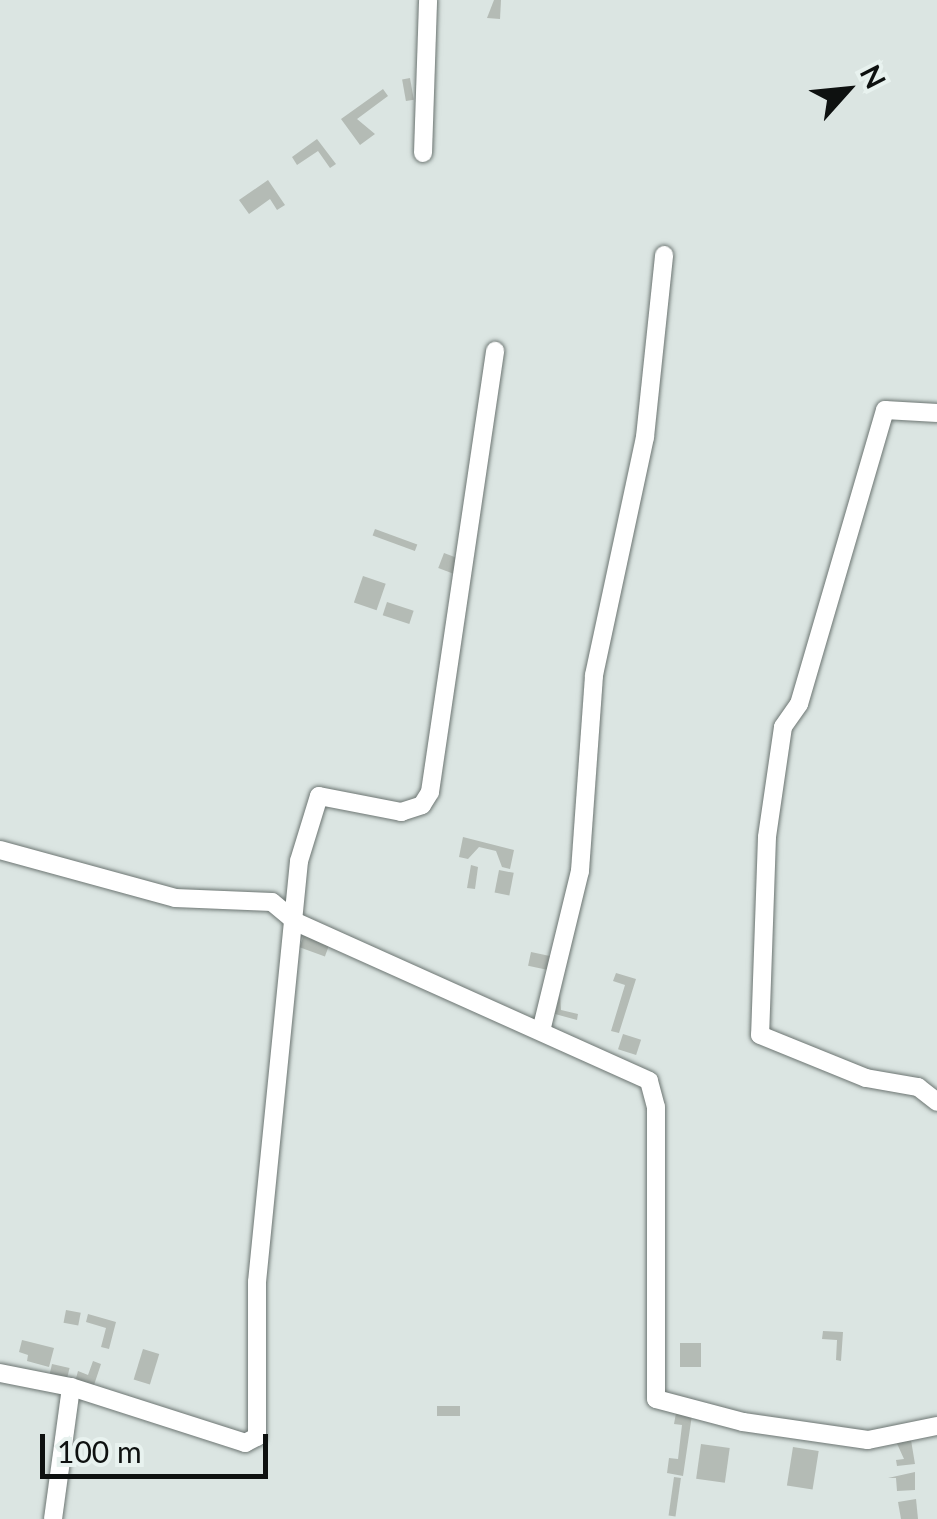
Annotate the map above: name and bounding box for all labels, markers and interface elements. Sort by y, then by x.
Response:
north arrow [797,40,897,140]
text: N [854,59,894,94]
scale bar [45,1414,272,1476]
text: 100 m [57,1433,142,1469]

